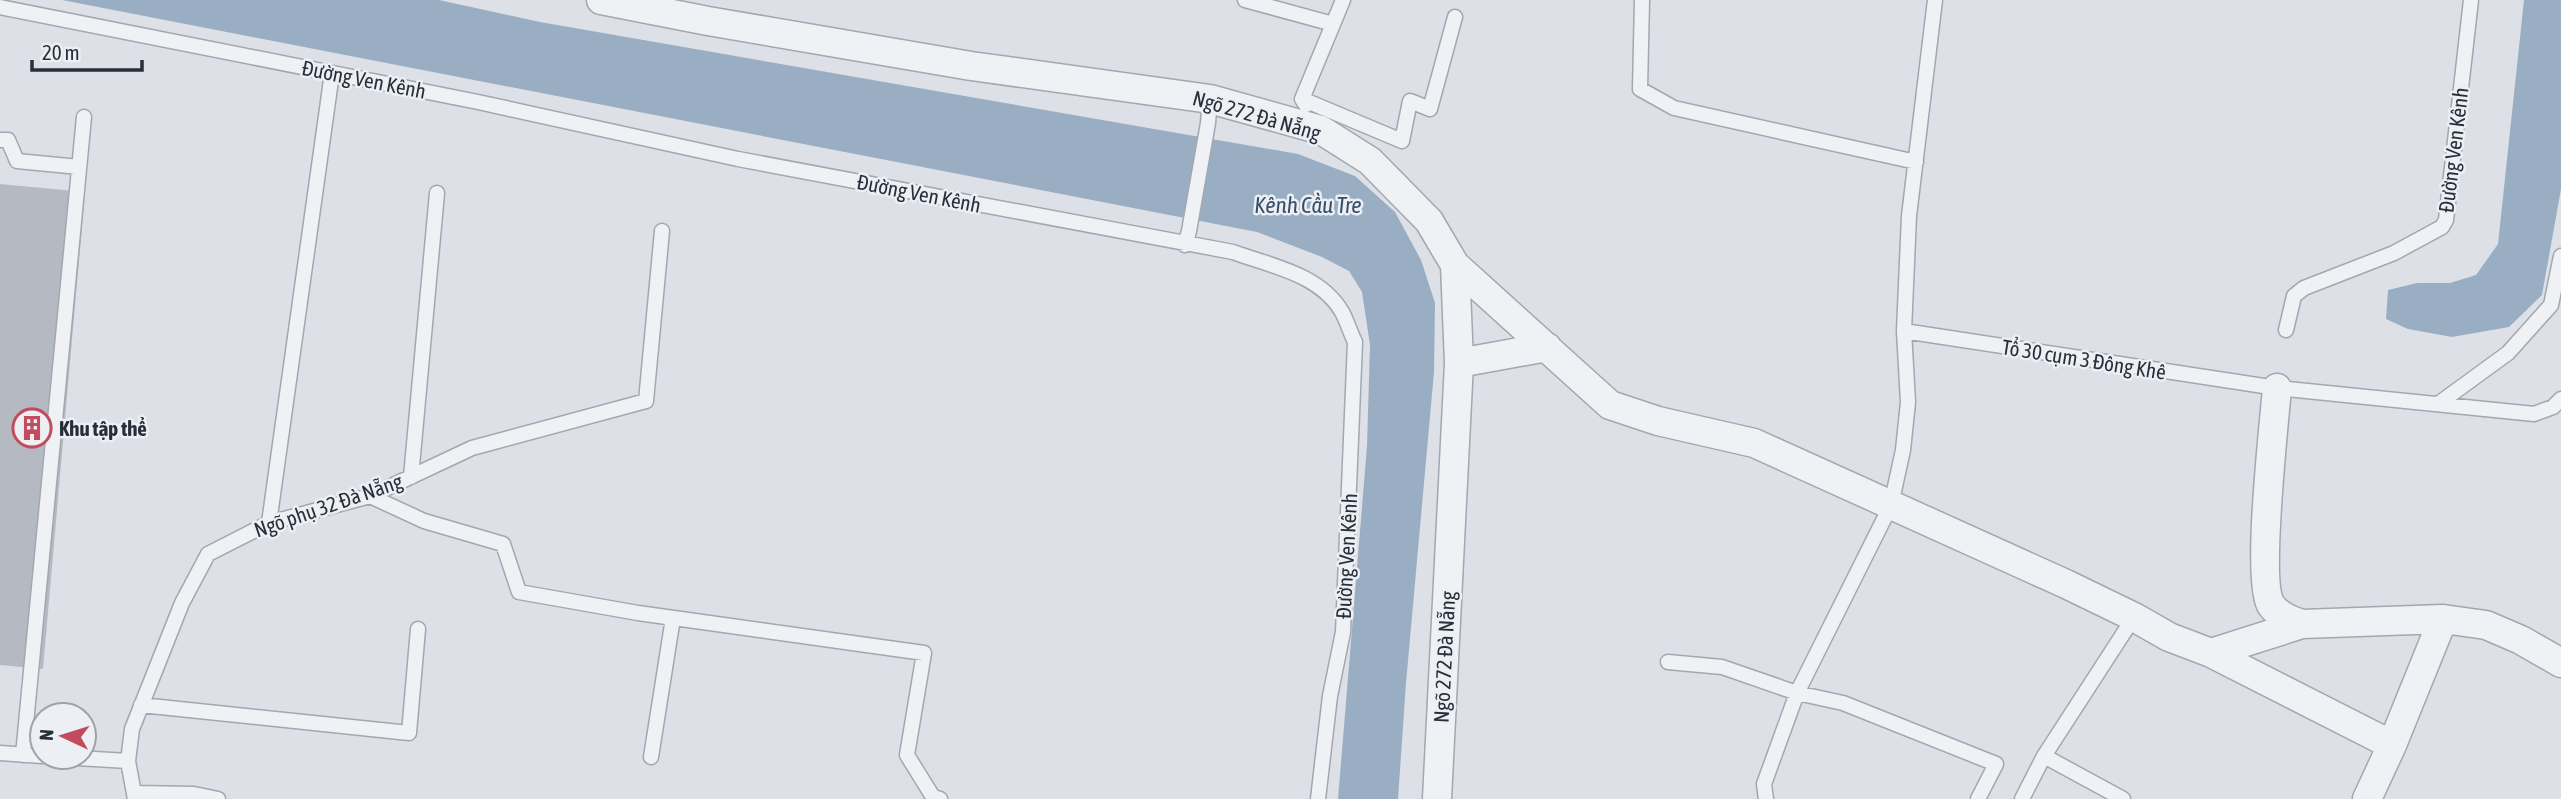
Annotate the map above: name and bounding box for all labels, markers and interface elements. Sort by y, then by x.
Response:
scale bar [32,28,142,72]
text: 20 m [42,40,80,64]
street label: Đường Ven Kênh [300,55,428,103]
street label: Ngõ 272 Đà Nẵng [1190,85,1324,145]
street label: Đường Ven Kênh [2433,86,2473,214]
street label: Đường Ven Kênh [855,169,983,217]
water label: Kênh Cầu Tre [1254,192,1362,218]
street label: Tổ 30 cụm 3 Đông Khê [2000,334,2168,384]
building icon: Khu tập thể [11,407,53,449]
place label: Khu tập thể [59,416,147,440]
street label: Ngõ phụ 32 Đà Nẵng [251,468,405,542]
street label: Đường Ven Kênh [1331,493,1361,619]
street label: Ngõ 272 Đà Nẵng [1429,590,1459,724]
north arrow [28,701,98,771]
text: N [35,728,57,741]

